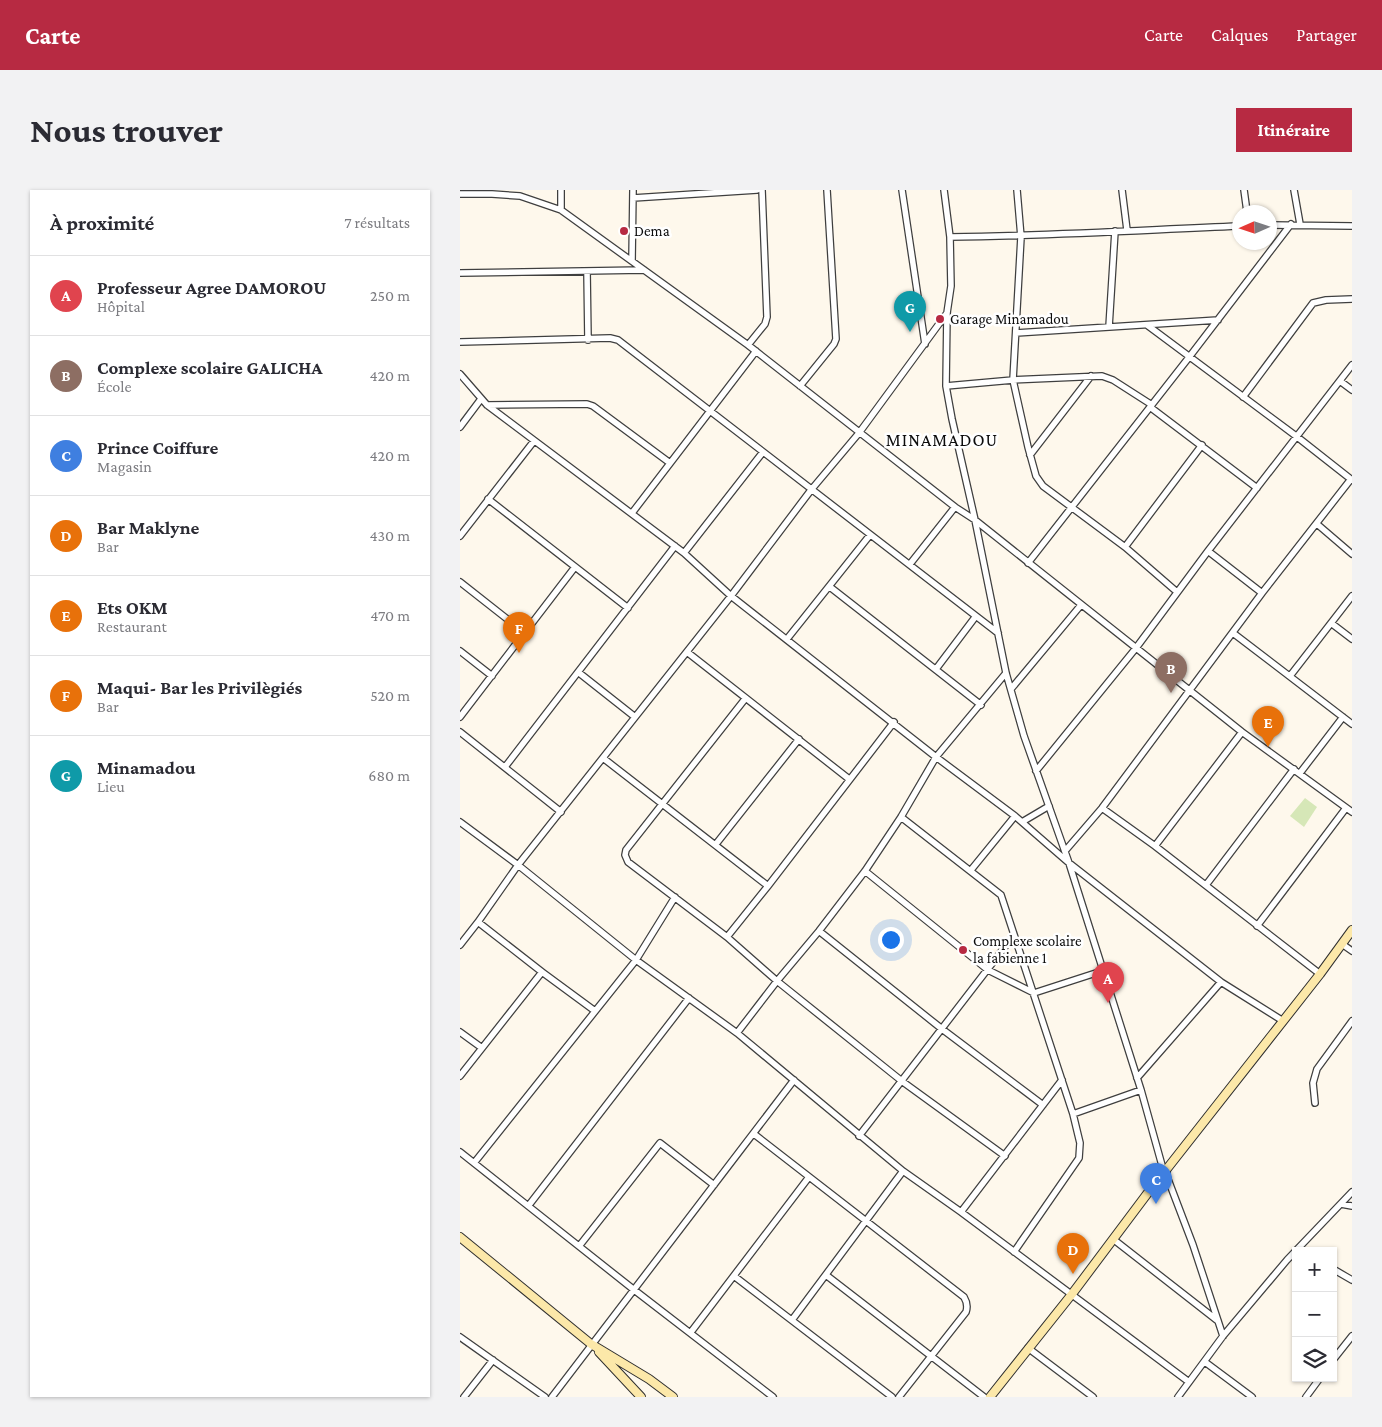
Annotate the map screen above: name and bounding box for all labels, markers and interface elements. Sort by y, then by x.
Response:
text: Carte [25,22,80,49]
text: Carte [1144,25,1183,45]
text: Calques [1211,25,1268,45]
text: Partager [1296,25,1357,45]
button: Itinéraire [1236,108,1352,152]
text: Nous trouver [30,111,223,150]
north arrow [1232,205,1277,250]
text: À proximité [50,211,154,235]
text: 7 résultats [344,214,410,231]
place label: Dema [634,223,670,239]
marker: Dema [618,225,630,237]
text: Professeur Agree DAMOROU [97,277,326,298]
text: A [61,287,71,304]
text: 250 m [370,287,410,304]
pin: G [894,291,926,332]
text: Hôpital [97,298,145,315]
place label: Garage Minamadou [950,311,1069,328]
marker: Garage Minamadou [934,313,946,325]
text: Complexe scolaire GALICHA [97,357,323,378]
text: B [61,367,71,384]
text: 420 m [369,367,410,384]
text: École [97,378,131,395]
district label: MINAMADOU [886,430,998,450]
text: Prince Coiffure [97,437,218,458]
text: C [61,447,71,464]
text: 420 m [369,447,410,464]
text: Magasin [97,458,152,475]
text: Bar Maklyne [97,517,199,538]
text: D [60,527,72,544]
text: 430 m [369,527,410,544]
text: Bar [97,538,119,555]
text: Ets OKM [97,597,167,618]
text: E [61,607,71,624]
text: 470 m [370,607,410,624]
pin: F [503,612,535,653]
text: Restaurant [97,618,167,635]
pin: B [1155,652,1187,693]
text: Maqui- Bar les Privilègiés [97,677,302,698]
text: F [62,687,70,704]
text: 520 m [370,687,410,704]
text: Bar [97,698,119,715]
pin: E [1252,706,1284,747]
text: Minamadou [97,757,196,778]
text: G [61,767,71,784]
text: 680 m [368,767,410,784]
text: Lieu [97,778,125,795]
your location [878,927,904,953]
place label: Complexe scolaire la fabienne 1 [973,933,1082,966]
marker: Complexe scolaire la fabienne 1 [957,944,969,956]
pin: A [1092,962,1124,1003]
pin: C [1140,1163,1172,1204]
pin: D [1057,1233,1089,1274]
map controls [1292,1247,1337,1382]
button: + [1292,1247,1337,1292]
button: − [1292,1292,1337,1337]
button: layers [1292,1337,1337,1382]

